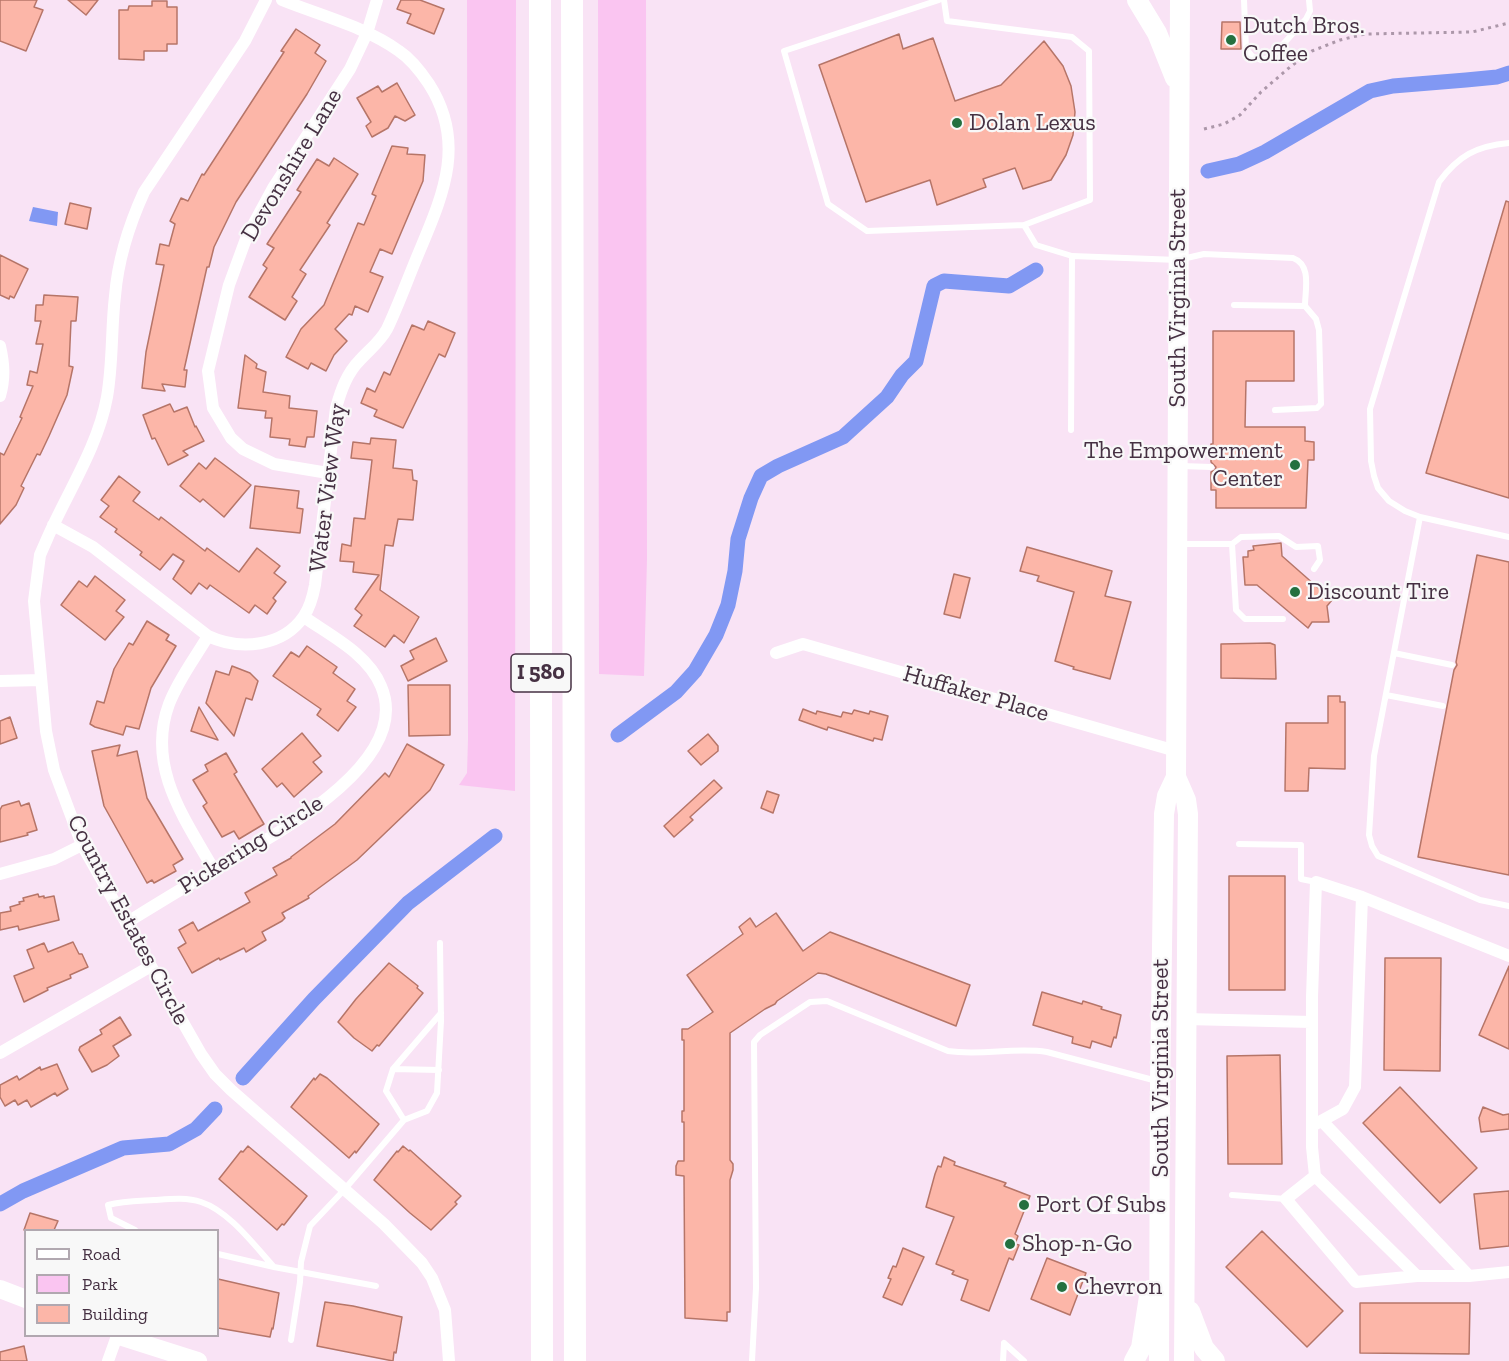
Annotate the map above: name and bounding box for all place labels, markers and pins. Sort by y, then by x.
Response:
place label: Dutch Bros. Coffee [1243,12,1365,68]
marker: Dutch Bros. Coffee [1224,33,1238,47]
place label: Dolan Lexus [969,109,1096,137]
marker: Dolan Lexus [950,116,964,130]
place label: The Empowerment Center [1084,437,1283,493]
marker: The Empowerment Center [1288,458,1302,472]
place label: Discount Tire [1307,578,1449,606]
marker: Discount Tire [1288,585,1302,599]
place label: Port Of Subs [1036,1191,1166,1219]
marker: Port Of Subs [1017,1198,1031,1212]
place label: Shop-n-Go [1022,1230,1132,1258]
marker: Shop-n-Go [1003,1237,1017,1251]
place label: Chevron [1074,1273,1162,1301]
marker: Chevron [1055,1280,1069,1294]

